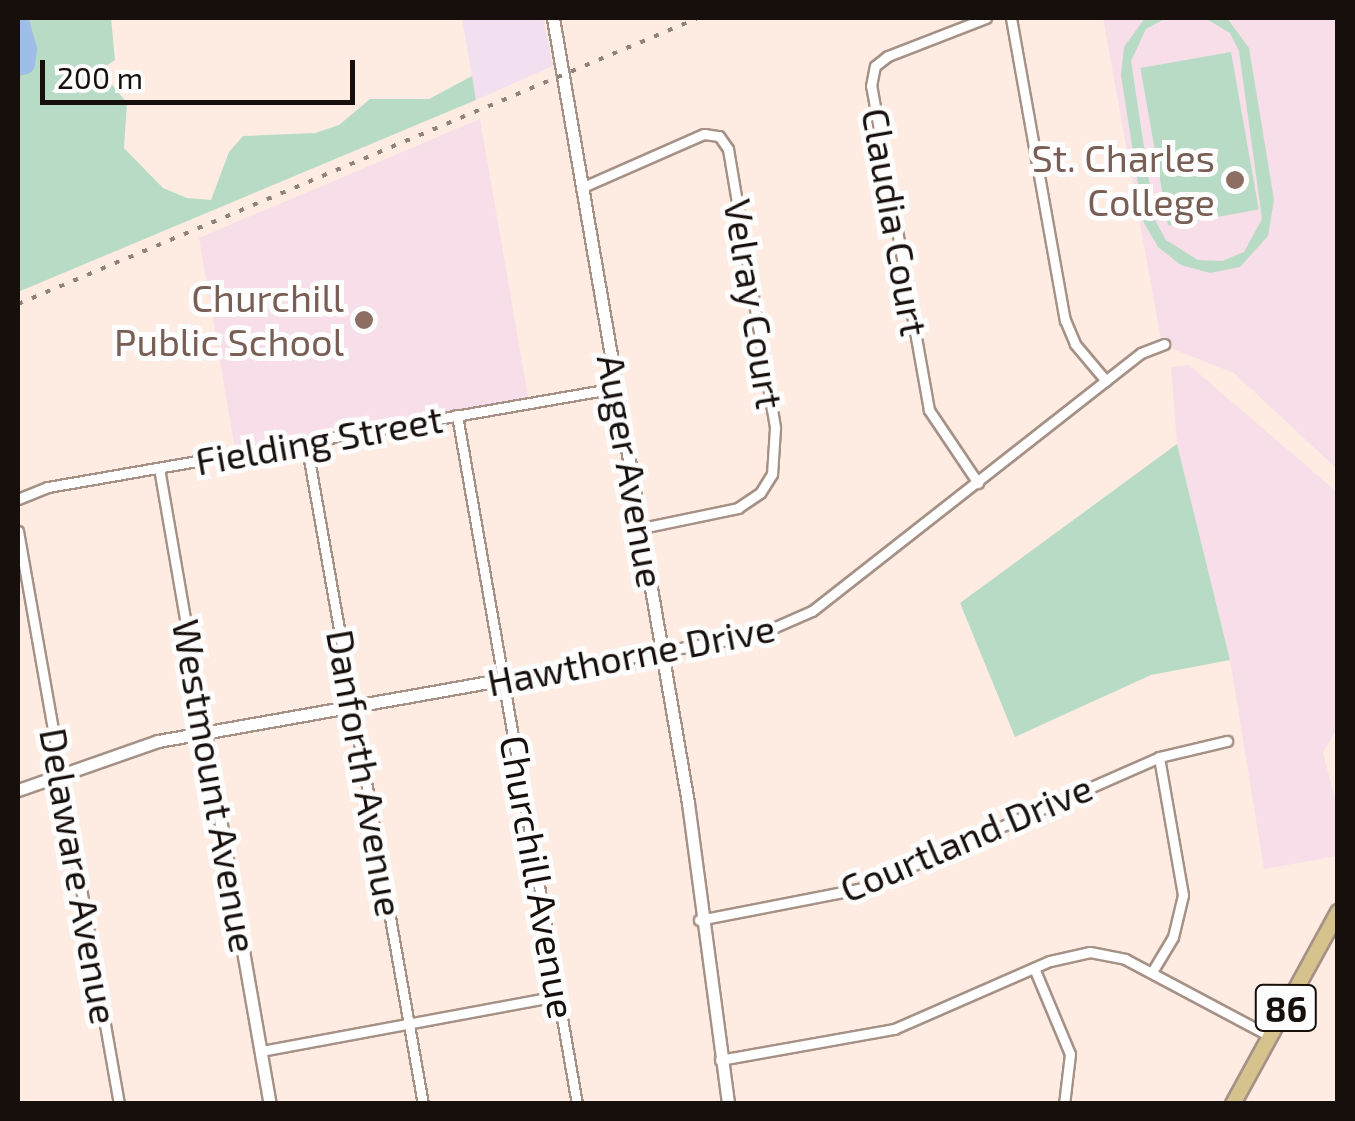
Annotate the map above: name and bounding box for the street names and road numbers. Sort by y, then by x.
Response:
street label: Claudia Court [853,104,937,340]
street label: Velray Court [715,195,793,413]
street label: Auger Avenue [588,350,674,592]
street label: Fielding Street [192,396,446,484]
street label: Hawthorne Drive [483,605,779,705]
street label: Westmount Avenue [163,615,267,957]
street label: Danforth Avenue [317,626,413,920]
street label: Delaware Avenue [30,724,128,1028]
street label: Churchill Avenue [490,731,586,1023]
street label: Courtland Drive [833,764,1099,912]
road number: 86 [1254,978,1318,1038]

